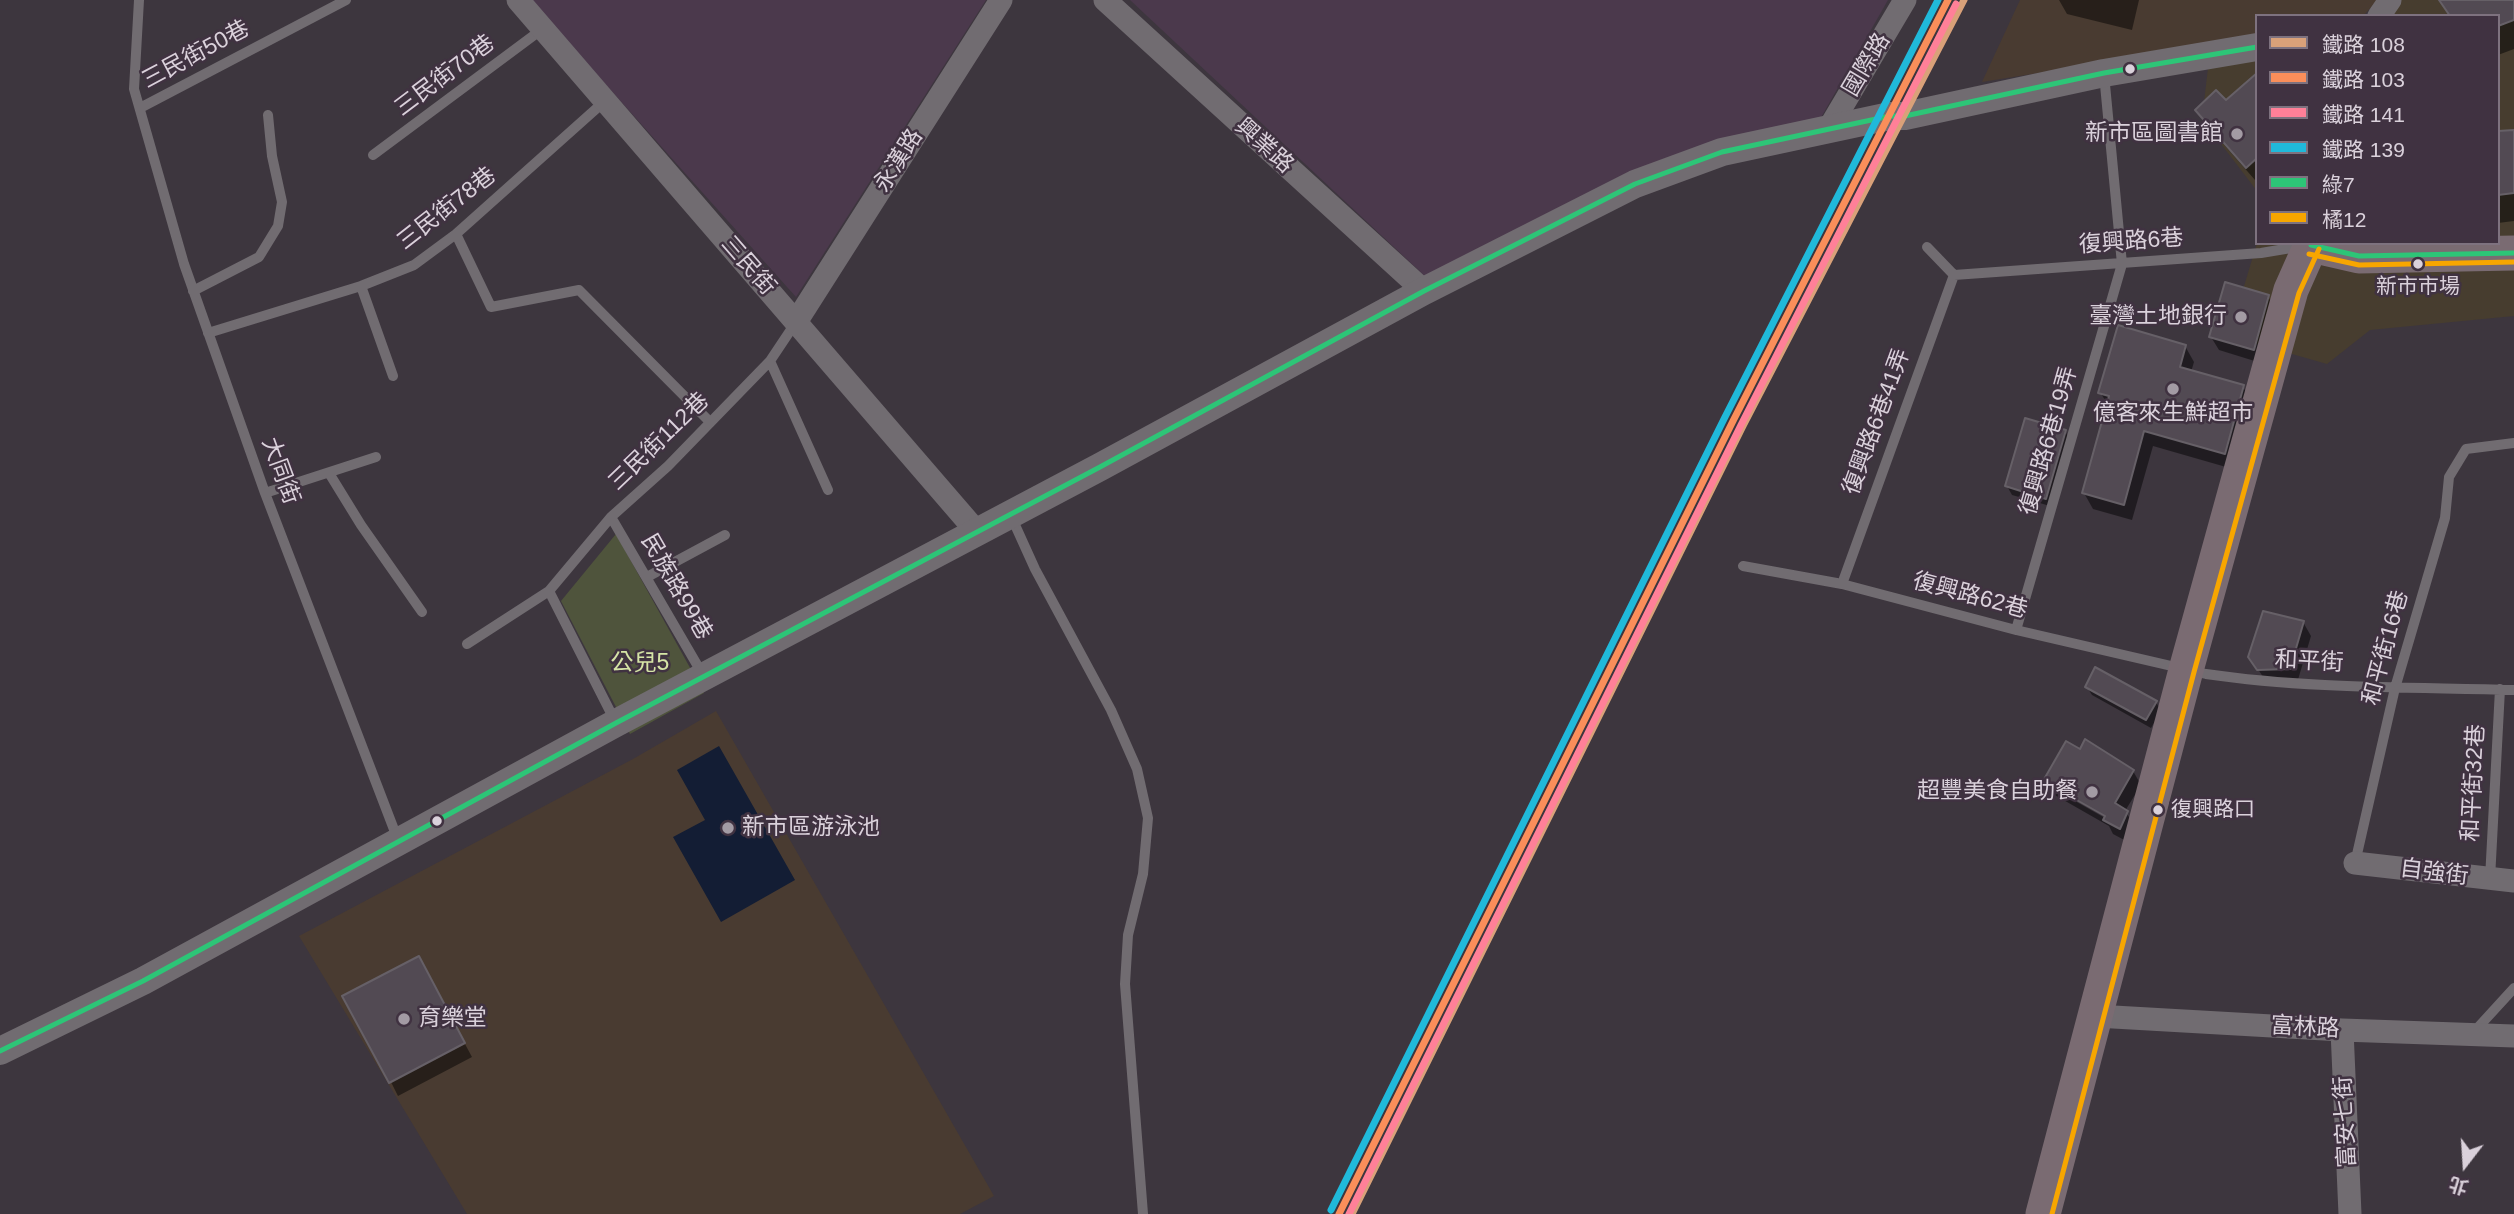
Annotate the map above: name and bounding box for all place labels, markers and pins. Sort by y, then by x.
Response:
unlabelled marker [2123,62,2137,76]
place label: 新市區圖書館 [2085,120,2223,148]
marker: 新市區圖書館 [2229,126,2245,142]
marker: 新市市場 [2411,257,2425,271]
place label: 新市市場 [2376,274,2460,300]
place label: 臺灣土地銀行 [2089,303,2227,331]
marker: 臺灣土地銀行 [2233,309,2249,325]
marker: 億客來生鮮超市 [2165,381,2181,397]
place label: 億客來生鮮超市 [2093,400,2253,428]
place label: 超豐美食自助餐 [1917,778,2078,806]
marker: 超豐美食自助餐 [2084,784,2100,800]
place label: 復興路口 [2171,797,2255,823]
marker: 復興路口 [2151,803,2165,817]
unlabelled marker [430,814,444,828]
place label: 新市區游泳池 [742,814,880,842]
marker: 新市區游泳池 [720,820,736,836]
place label: 育樂堂 [418,1005,487,1033]
marker: 育樂堂 [396,1011,412,1027]

